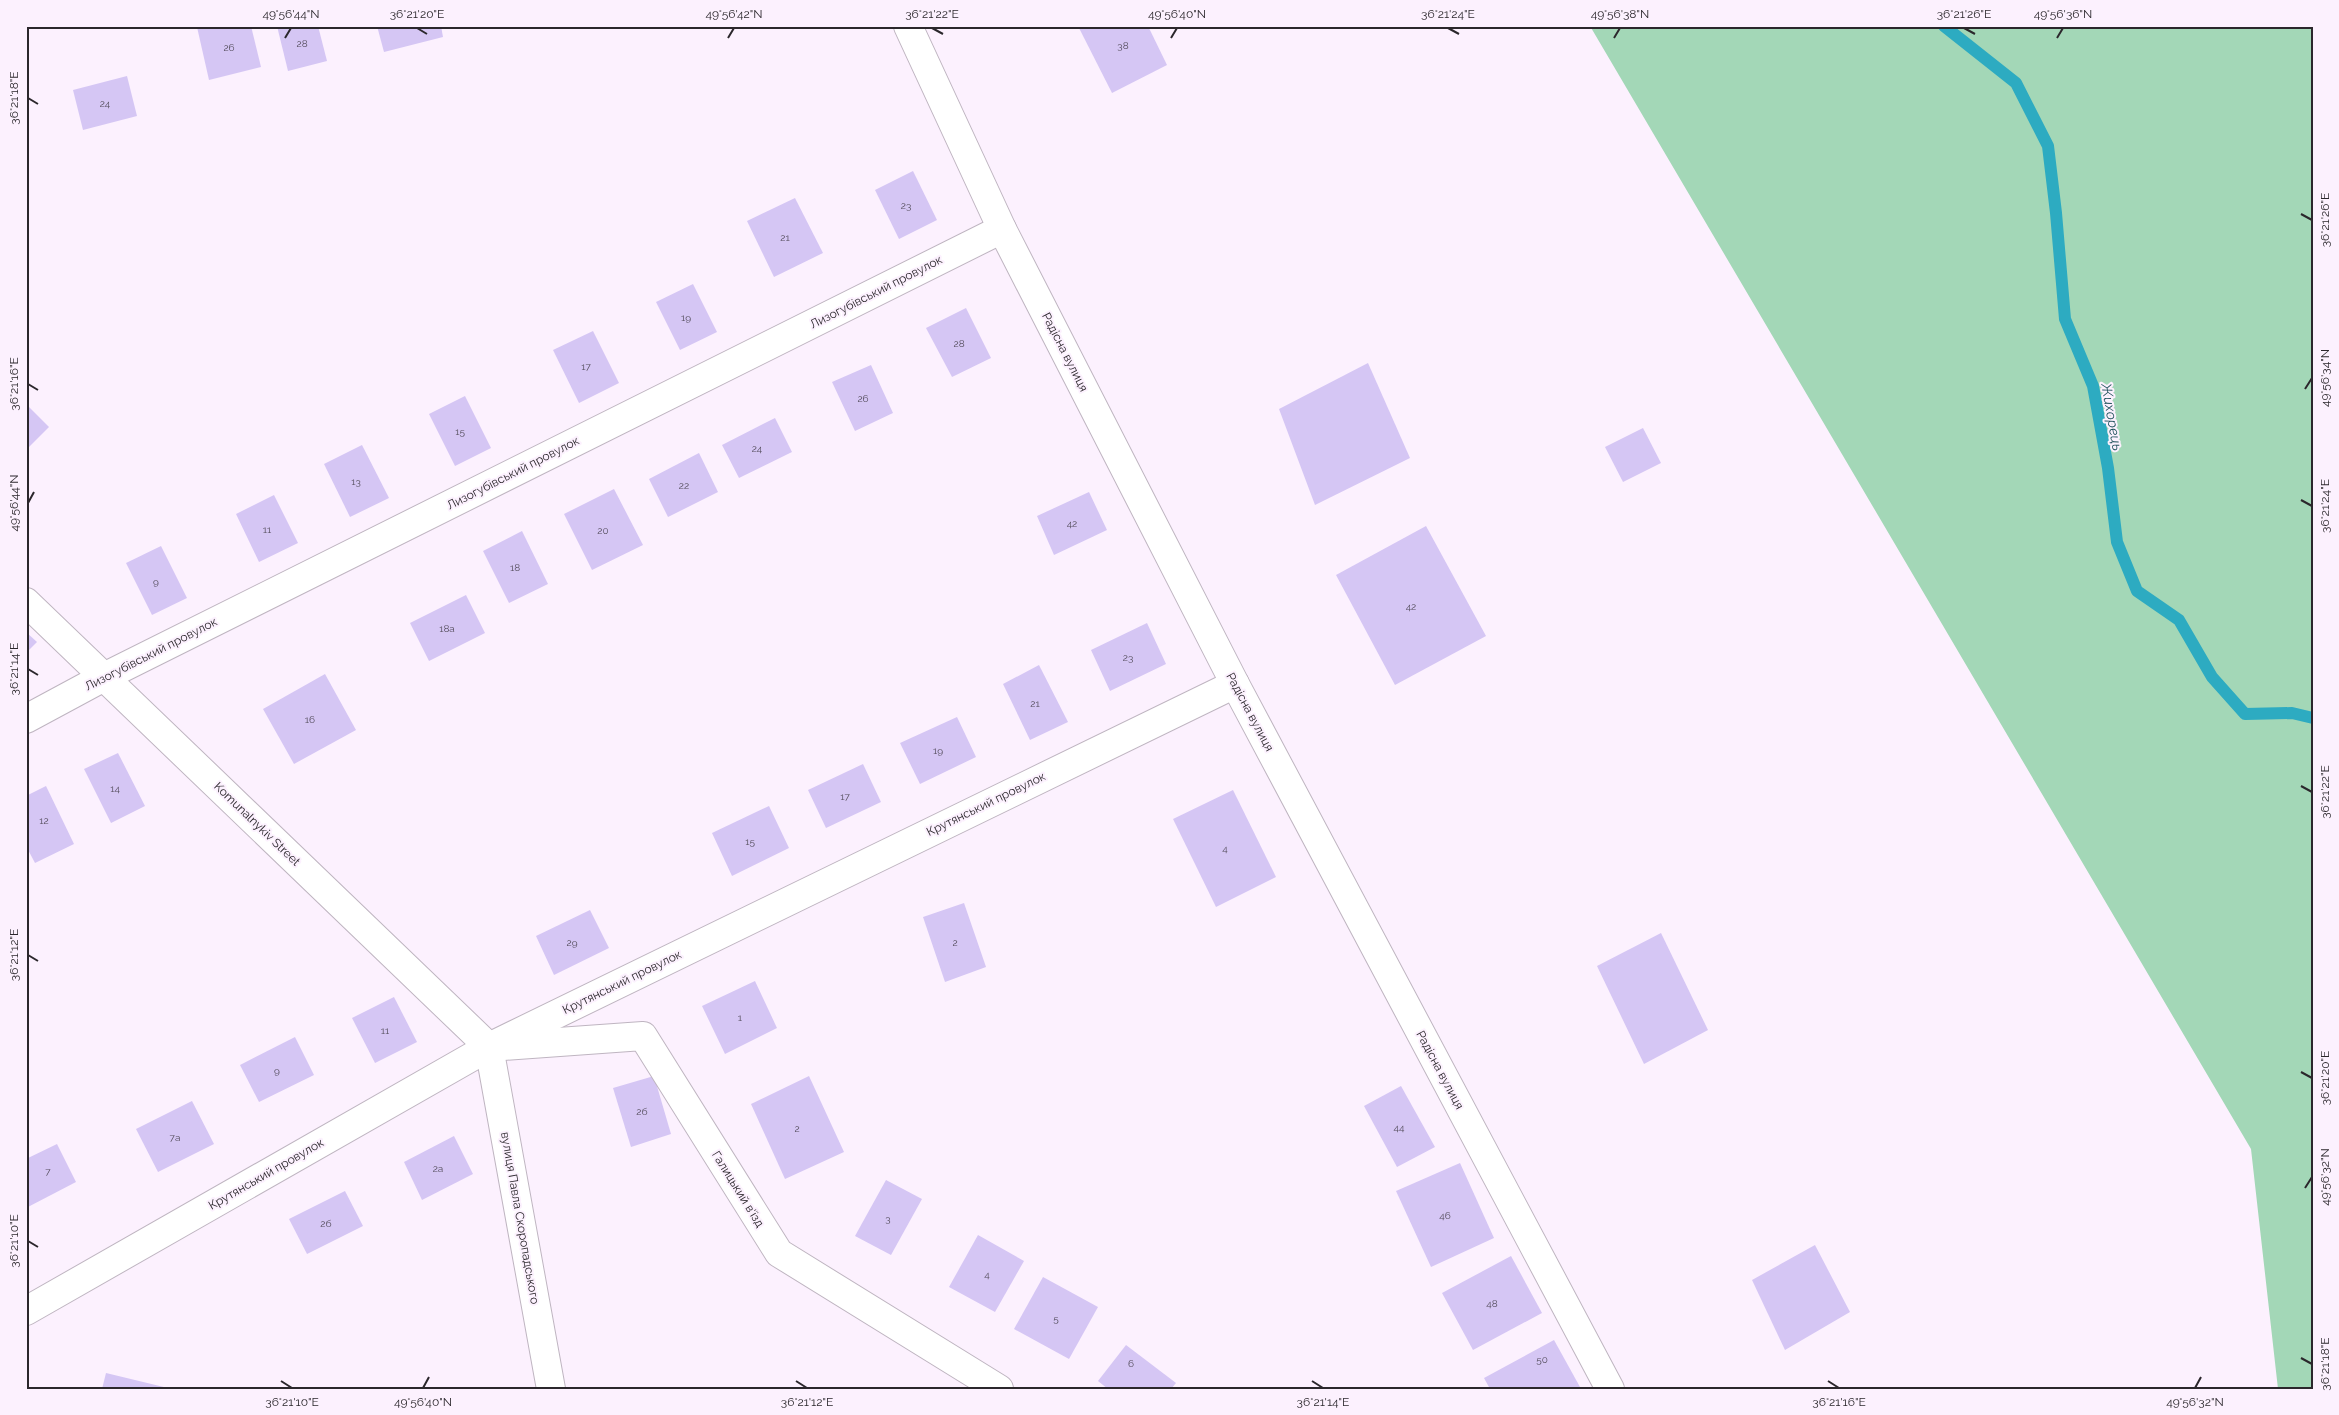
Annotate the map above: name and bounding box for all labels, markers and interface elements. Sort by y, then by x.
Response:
text: 49°56'44"N [262,7,320,21]
text: 36°21'20"E [390,7,444,21]
text: 49°56'42"N [706,7,762,21]
text: 36°21'22"E [905,7,959,21]
text: 49°56'40"N [1148,7,1206,21]
text: 36°21'24"E [1421,7,1475,21]
text: 49°56'38"N [1591,7,1649,21]
text: 36°21'26"E [1937,7,1991,21]
text: 49°56'36"N [2034,7,2092,21]
house number: 28 [296,38,308,49]
house number: 38 [1117,40,1129,51]
house number: 26 [223,42,235,53]
text: 36°21'18"E [7,71,21,125]
house number: 24 [100,98,111,109]
text: 36°21'26"E [2318,193,2332,247]
house number: 23 [901,200,911,211]
house number: 21 [780,232,790,243]
street label: Лизогубівський провулок [807,252,945,332]
street label: Радісна вулиця [1039,310,1091,394]
house number: 19 [681,312,691,323]
house number: 28 [953,338,965,349]
text: 49°56'34"N [2318,349,2332,407]
text: 36°21'16"E [7,357,21,411]
house number: 17 [581,361,591,372]
water label: Жихорець [2098,381,2126,452]
house number: 26 [857,393,869,404]
house number: 15 [455,426,465,437]
street label: Лизогубівський провулок [444,433,582,513]
house number: 24 [752,443,763,454]
text: 49°56'44"N [7,474,21,532]
house number: 13 [351,476,361,487]
text: 36°21'24"E [2318,479,2332,533]
house number: 22 [679,480,689,491]
house number: 42 [1067,518,1077,529]
house number: 11 [263,524,272,535]
house number: 20 [597,525,609,536]
house number: 18 [510,562,520,573]
house number: 9 [153,576,159,587]
house number: 42 [1406,601,1416,612]
street label: Лизогубівський провулок [82,614,220,694]
house number: 18а [439,623,455,634]
text: 36°21'14"E [7,643,21,695]
house number: 23 [1123,652,1133,663]
street label: Радісна вулиця [1223,670,1277,754]
house number: 21 [1030,698,1040,709]
house number: 16 [305,714,315,725]
house number: 19 [933,745,943,756]
text: 36°21'22"E [2318,765,2332,819]
street label: Крутянський провулок [924,769,1048,839]
street label: Komunalnykiv Street [211,779,303,869]
house number: 14 [110,783,120,794]
house number: 17 [840,791,850,802]
house number: 12 [39,815,49,826]
house number: 15 [745,836,755,847]
house number: 4 [1222,843,1228,854]
text: 36°21'12"E [7,929,21,981]
house number: 29 [566,937,578,948]
house number: 2 [952,937,958,948]
street label: Крутянський провулок [560,947,684,1017]
house number: 1 [738,1012,743,1023]
house number: 11 [381,1025,390,1036]
street label: Радісна вулиця [1413,1028,1467,1112]
text: 36°21'20"E [2318,1051,2332,1105]
house number: 9 [274,1065,280,1076]
house number: 2б [636,1106,648,1117]
house number: 44 [1394,1122,1405,1133]
house number: 2 [794,1123,800,1134]
street label: вулиця Павла Скоропадського [498,1131,542,1305]
house number: 7а [170,1132,180,1143]
street label: Крутянський провулок [206,1135,326,1213]
street label: Галицький в'їзд [709,1148,767,1230]
text: 49°56'32"N [2318,1148,2332,1206]
house number: 2а [433,1163,443,1174]
house number: 7 [45,1166,51,1177]
house number: 46 [1439,1210,1451,1221]
house number: 3 [885,1213,891,1224]
text: 36°21'10"E [7,1214,21,1268]
house number: 2б [320,1218,332,1229]
house number: 4 [984,1269,990,1280]
house number: 48 [1486,1298,1498,1309]
house number: 5 [1053,1313,1059,1324]
text: 36°21'18"E [2318,1337,2332,1391]
house number: 50 [1536,1354,1548,1365]
house number: 6 [1128,1358,1134,1369]
text: 36°21'10"E [265,1395,319,1409]
text: 49°56'40"N [394,1395,452,1409]
text: 36°21'12"E [781,1395,833,1409]
text: 36°21'14"E [1297,1395,1349,1409]
text: 36°21'16"E [1812,1395,1866,1409]
text: 49°56'32"N [2166,1395,2224,1409]

